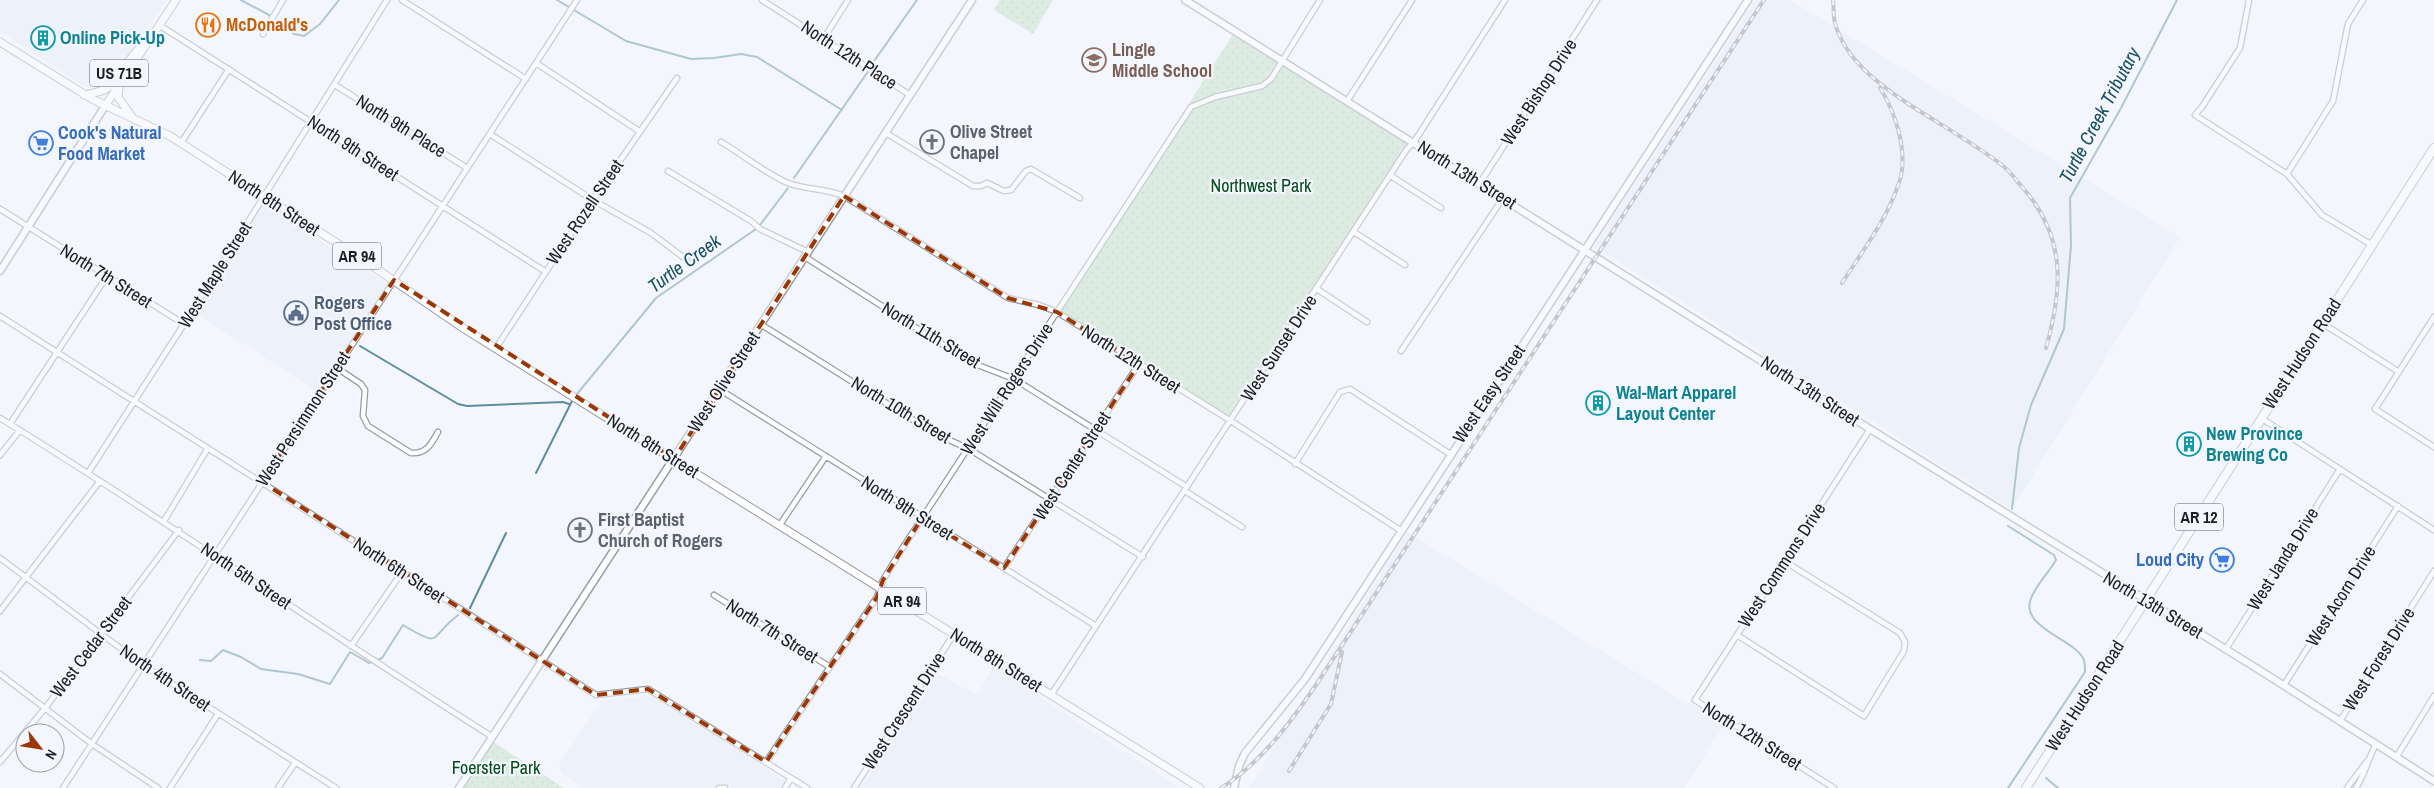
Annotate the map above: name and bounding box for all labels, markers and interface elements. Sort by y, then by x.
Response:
restaurant icon: McDonald's [195,12,221,38]
place label: McDonald's [226,12,308,37]
street label: North 12th Place [796,14,902,95]
building icon: Online Pick-Up [30,25,56,51]
place label: Online Pick-Up [60,25,165,50]
street label: West Bishop Drive [1495,33,1583,150]
place label: Lingle Middle School [1112,37,1212,83]
water label: Turtle Creek Tributary [2052,42,2146,187]
school or university icon: Lingle Middle School [1081,47,1107,73]
road number: US 71B [90,59,148,86]
street label: North 9th Place [351,88,451,163]
street label: North 9th Street [303,109,404,186]
place label: Olive Street Chapel [950,119,1032,165]
place label: Cook's Natural Food Market [58,120,162,166]
church icon: Olive Street Chapel [919,129,945,155]
supermarket icon: Cook's Natural Food Market [28,130,54,156]
street label: North 13th Street [1413,134,1522,215]
street label: West Rozell Street [540,154,629,269]
street label: North 8th Street [224,164,325,241]
park label: Northwest Park [1211,173,1312,198]
street label: West Maple Street [172,217,257,333]
water label: Turtle Creek [642,227,727,298]
street label: North 7th Street [55,237,157,314]
road number: AR 94 [333,242,381,270]
street label: West Sunset Drive [1235,289,1323,406]
place label: Rogers Post Office [314,290,392,336]
street label: West Hudson Road [2256,293,2347,414]
street label: North 11th Street [877,295,985,374]
public building icon: Rogers Post Office [283,300,309,326]
street label: West Will Rogers Drive [954,318,1059,460]
street label: North 12th Street [1077,318,1186,399]
street label: West Olive Street [682,327,765,437]
street label: West Easy Street [1446,340,1531,448]
street label: West Persimmon Street [250,346,356,491]
street label: North 13th Street [1756,349,1864,432]
street label: North 10th Street [847,370,956,449]
place label: Wal-Mart Apparel Layout Center [1616,380,1736,426]
building icon: Wal-Mart Apparel Layout Center [1585,390,1611,416]
street label: West Center Street [1027,406,1116,525]
street label: North 8th Street [602,407,704,484]
place label: New Province Brewing Co [2206,421,2303,467]
building icon: New Province Brewing Co [2176,431,2202,457]
street label: North 9th Street [856,469,958,546]
street label: West Commons Drive [1732,497,1831,632]
street label: West Janda Drive [2241,502,2324,615]
road number: AR 12 [2175,504,2223,530]
place label: First Baptist Church of Rogers [598,507,723,553]
church icon: First Baptist Church of Rogers [567,517,593,543]
street label: North 6th Street [349,531,450,608]
street label: North 5th Street [196,536,296,615]
street label: West Acorn Drive [2300,541,2382,651]
place label: Loud City [2136,547,2205,572]
supermarket icon: Loud City [2209,547,2235,573]
street label: North 13th Street [2099,565,2208,644]
road number: AR 94 [878,588,926,614]
street label: West Cedar Street [44,591,137,703]
street label: North 7th Street [721,592,823,669]
street label: West Forest Drive [2337,602,2420,715]
street label: North 8th Street [945,621,1047,698]
street label: West Hudson Road [2039,635,2130,756]
street label: North 4th Street [115,638,215,717]
street label: West Crescent Drive [856,647,951,775]
street label: North 12th Street [1698,695,1807,776]
north arrow [15,723,65,773]
text: N [41,747,61,763]
park label: Foerster Park [452,755,541,780]

